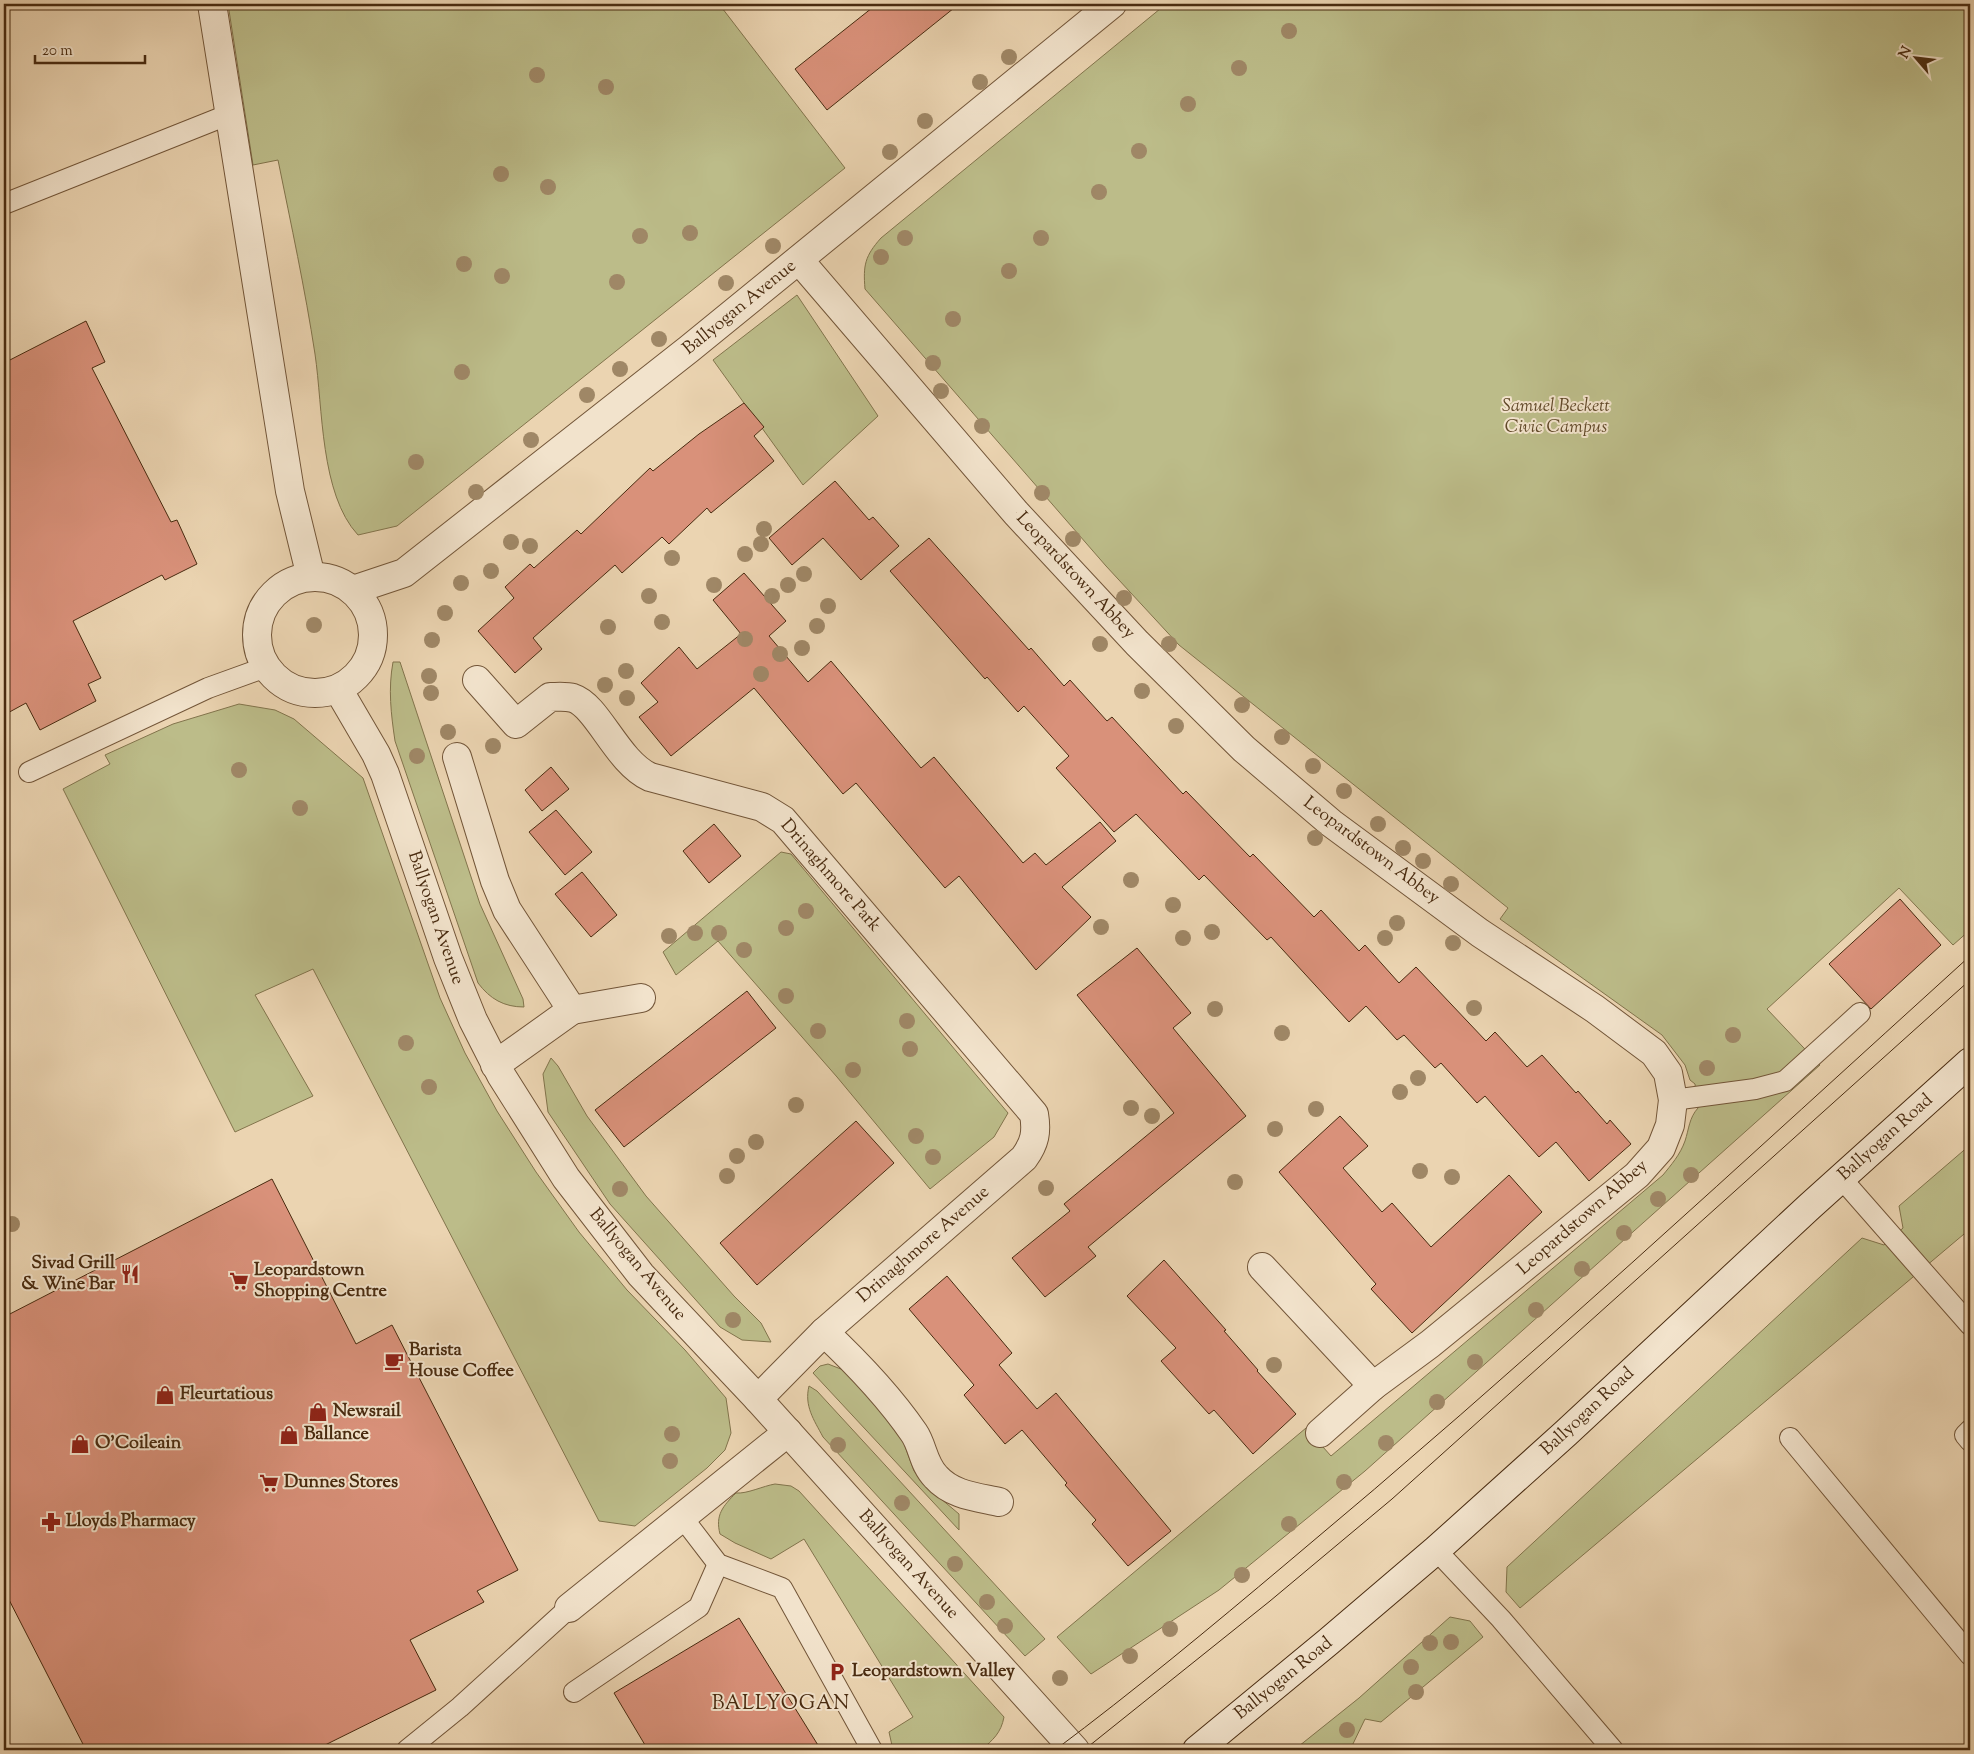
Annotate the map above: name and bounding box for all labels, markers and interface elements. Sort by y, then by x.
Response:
scale bar [35,32,145,64]
north arrow [1892,32,1942,82]
text: 20 m [42,41,73,62]
text: N [1895,43,1918,62]
street label: Ballyogan Avenue [678,254,802,362]
park label: Samuel Beckett Civic Campus [1502,394,1611,441]
street label: Leopardstown Abbey [1009,507,1141,645]
street label: Leopardstown Abbey [1297,791,1445,911]
street label: Drinaghmore Park [774,814,887,938]
street label: Ballyogan Avenue [400,848,470,988]
street label: Ballyogan Road [1833,1088,1939,1188]
street label: Leopardstown Abbey [1512,1154,1654,1282]
street label: Drinaghmore Avenue [852,1180,996,1310]
street label: Ballyogan Avenue [582,1203,692,1327]
place label: Sivad Grill & Wine Bar [21,1251,116,1298]
place label: Leopardstown Shopping Centre [254,1258,388,1305]
restaurant icon: Sivad Grill & Wine Bar [119,1263,141,1285]
supermarket icon: Leopardstown Shopping Centre [228,1270,250,1292]
place label: Barista House Coffee [409,1338,515,1385]
cafe icon: Barista House Coffee [383,1350,405,1372]
street label: Ballyogan Road [1535,1362,1641,1462]
place label: Fleurtatious [180,1382,273,1408]
shop icon: Fleurtatious [154,1384,176,1406]
place label: Newsrail [333,1399,402,1425]
shop icon: Newsrail [307,1401,329,1423]
place label: Ballance [304,1422,370,1448]
shop icon: Ballance [278,1424,300,1446]
place label: O'Coileain [95,1431,182,1457]
shop icon: O'Coileain [69,1433,91,1455]
place label: Dunnes Stores [284,1470,398,1496]
supermarket icon: Dunnes Stores [258,1472,280,1494]
street label: Ballyogan Avenue [852,1504,964,1626]
place label: Lloyds Pharmacy [66,1509,196,1535]
pharmacy icon: Lloyds Pharmacy [40,1511,62,1533]
street label: Ballyogan Road [1229,1631,1339,1727]
place label: Leopardstown Valley [852,1659,1015,1685]
parking icon: Leopardstown Valley [826,1661,848,1683]
district label: BALLYOGAN [712,1690,850,1719]

